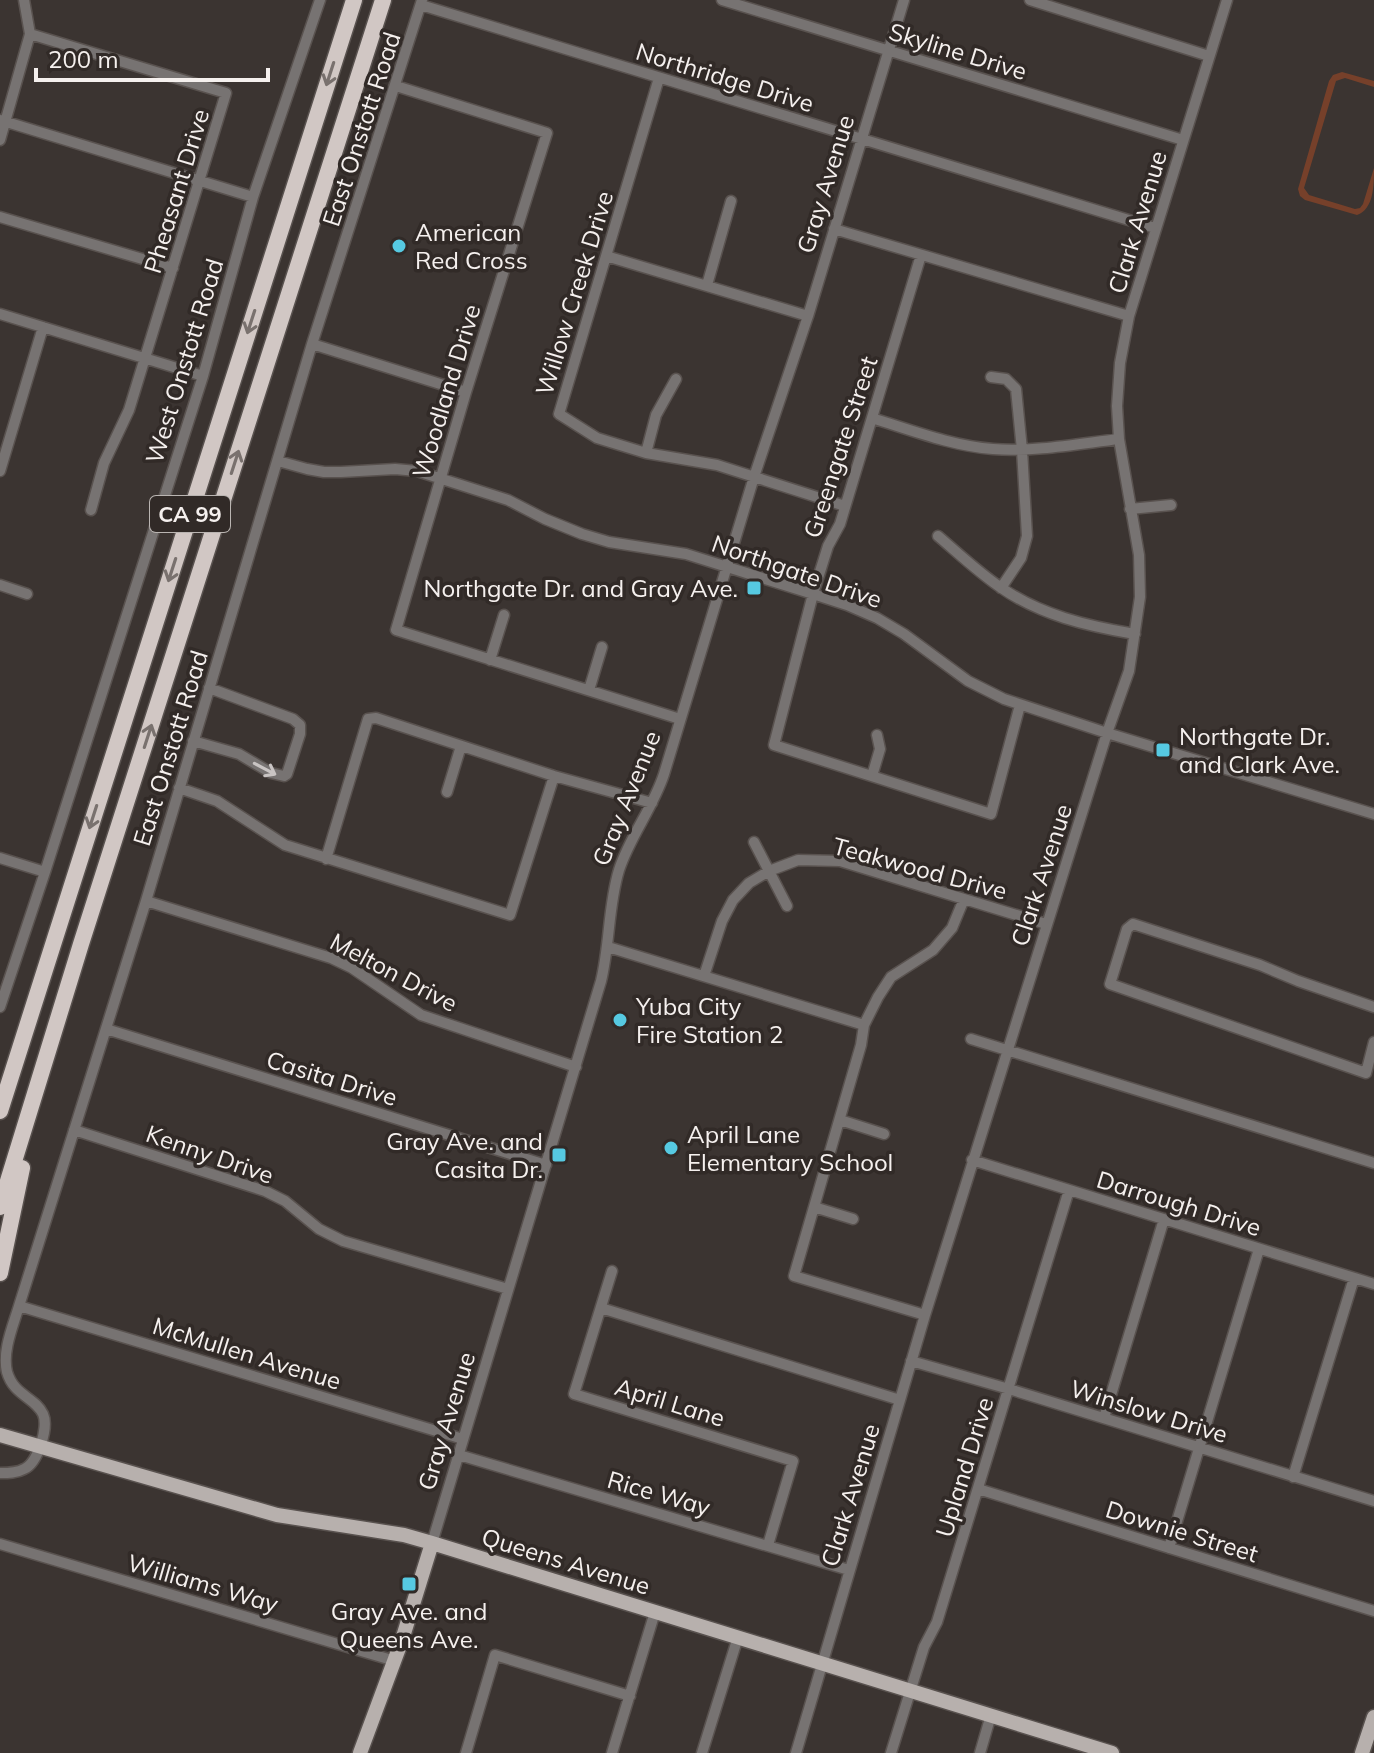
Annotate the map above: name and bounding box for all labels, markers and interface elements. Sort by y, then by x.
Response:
street label: Skyline Drive [886,16,1030,86]
street label: East Onstott Road [315,28,407,230]
scale bar [36,32,268,82]
street label: Northridge Drive [633,36,817,118]
text: 200 m [48,44,119,74]
one-way arrow [322,61,337,87]
street label: Pheasant Drive [137,105,215,277]
street label: Gray Avenue [790,111,860,257]
street label: Clark Avenue [1101,147,1173,297]
street label: Willow Creek Drive [529,187,619,399]
place label: American Red Cross [415,217,528,275]
marker: American Red Cross [390,237,408,255]
street label: West Onstott Road [139,255,229,467]
street label: Woodland Drive [405,301,487,481]
one-way arrow [243,309,257,334]
street label: Greengate Street [797,352,883,542]
one-way arrow [229,449,244,474]
road number: CA 99 [150,496,230,532]
street label: Northgate Drive [708,528,886,614]
one-way arrow [164,556,179,582]
place label: Northgate Dr. and Gray Ave. [424,573,738,603]
marker: Northgate Dr. and Gray Ave. [745,579,763,597]
street label: East Onstott Road [126,647,214,849]
place label: Northgate Dr. and Clark Ave. [1179,721,1340,779]
one-way arrow [141,724,156,749]
street label: Gray Avenue [585,726,667,870]
marker: Northgate Dr. and Clark Ave. [1154,741,1172,759]
one-way arrow [253,761,276,777]
street label: Clark Avenue [1004,800,1078,950]
one-way arrow [85,804,100,830]
street label: Teakwood Drive [830,830,1010,906]
street label: Melton Drive [325,926,463,1018]
place label: Yuba City Fire Station 2 [635,991,783,1049]
marker: Yuba City Fire Station 2 [611,1011,629,1029]
street label: Casita Drive [263,1044,401,1112]
street label: Kenny Drive [142,1118,278,1190]
place label: April Lane Elementary School [687,1119,893,1177]
place label: Gray Ave. and Casita Dr. [386,1126,543,1184]
marker: April Lane Elementary School [662,1139,680,1157]
marker: Gray Ave. and Casita Dr. [550,1146,568,1164]
street label: Darrough Drive [1093,1164,1265,1242]
street label: McMullen Avenue [149,1310,345,1396]
street label: Gray Avenue [411,1348,481,1494]
street label: April Lane [612,1371,728,1433]
street label: Winslow Drive [1067,1373,1231,1449]
street label: Upland Drive [928,1393,1000,1541]
street label: Clark Avenue [814,1420,886,1570]
street label: Rice Way [604,1464,714,1522]
street label: Downie Street [1102,1494,1262,1568]
street label: Queens Avenue [478,1521,654,1601]
street label: Williams Way [124,1547,282,1619]
marker: Gray Ave. and Queens Ave. [400,1575,418,1593]
place label: Gray Ave. and Queens Ave. [331,1596,487,1654]

